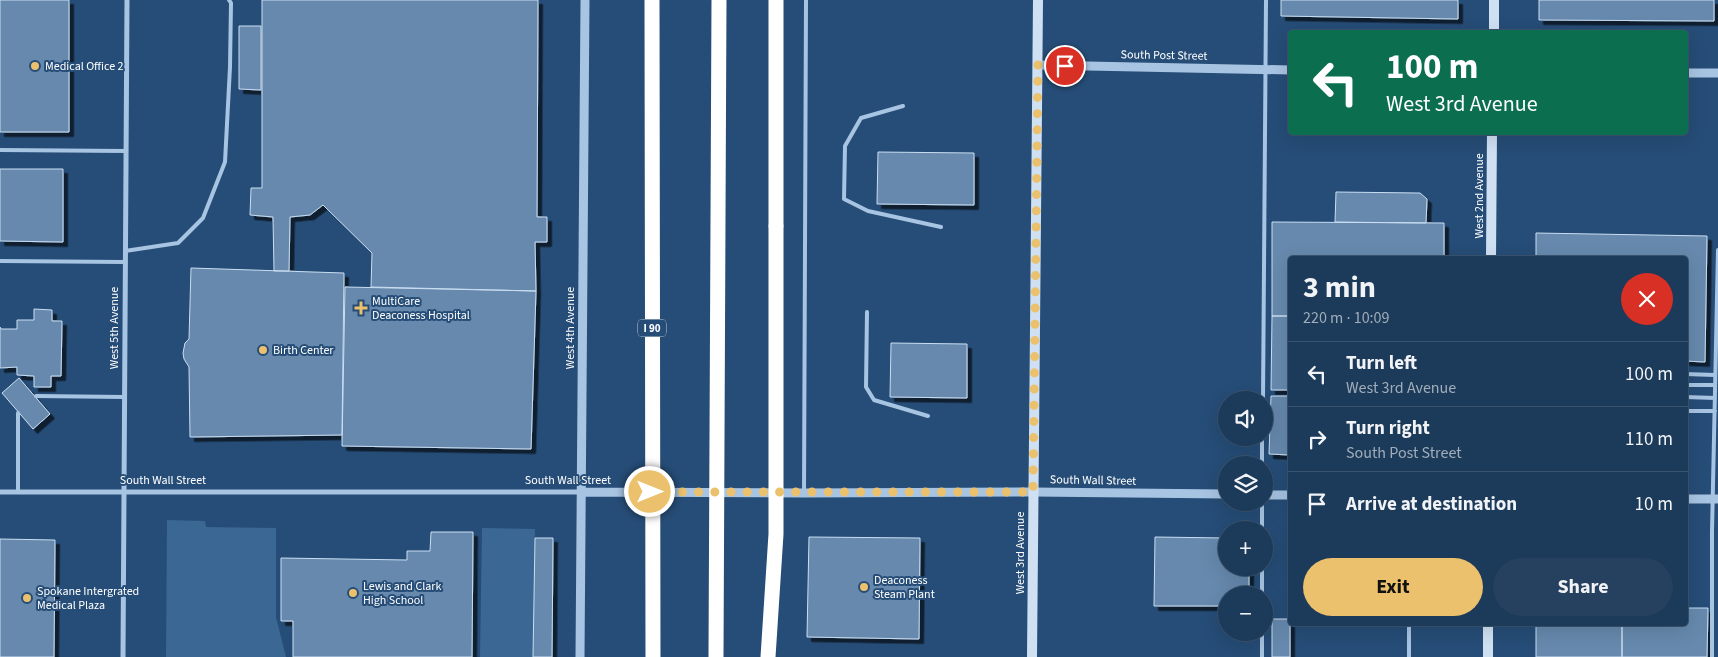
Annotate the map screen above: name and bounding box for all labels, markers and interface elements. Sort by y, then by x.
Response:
text: 100 m [1386,42,1478,92]
pin [1044,45,1086,87]
street label: South Post Street [1120,46,1207,65]
icon: left [1303,50,1368,115]
icon: arrive [1051,52,1079,80]
place label: Medical Office 2 [45,58,124,75]
marker: Medical Office 2 [29,60,41,72]
text: West 3rd Avenue [1386,88,1538,120]
street label: West 2nd Avenue [1471,153,1488,239]
text: 3 min [1303,266,1376,309]
button: close [1621,273,1673,325]
street label: West 5th Avenue [106,287,123,369]
street label: West 4th Avenue [562,287,579,369]
place label: MultiCare Deaconess Hospital [372,293,470,324]
marker: MultiCare Deaconess Hospital [354,301,368,315]
text: 220 m · 10:09 [1303,307,1390,329]
road number: I 90 [638,319,666,336]
place label: Birth Center [273,342,334,359]
marker: Birth Center [257,344,269,356]
text: Turn left [1346,350,1417,377]
icon: left [1303,360,1331,388]
text: 100 m [1625,361,1673,388]
text: West 3rd Avenue [1346,377,1456,399]
map controls [1218,391,1273,641]
button: sound [1218,391,1273,446]
text: Turn right [1346,415,1430,442]
icon: right [1303,425,1331,453]
text: 110 m [1625,426,1673,453]
text: South Post Street [1346,442,1462,464]
button: layers [1218,456,1273,511]
position arrow [623,465,675,517]
street label: South Wall Street [1050,471,1136,490]
street label: South Wall Street [120,472,206,489]
street label: South Wall Street [525,472,611,489]
icon: arrive [1303,490,1331,518]
text: Arrive at destination [1346,491,1517,518]
text: 10 m [1635,491,1673,518]
street label: West 3rd Avenue [1012,512,1029,594]
button: + [1218,521,1273,576]
button: Exit [1303,558,1483,616]
button: Share [1493,558,1673,616]
place label: Deaconess Steam Plant [874,572,935,603]
place label: Lewis and Clark High School [363,578,442,609]
marker: Deaconess Steam Plant [858,581,870,593]
place label: Spokane Intergrated Medical Plaza [37,583,139,614]
button: − [1218,586,1273,641]
marker: Lewis and Clark High School [347,587,359,599]
marker: Spokane Intergrated Medical Plaza [21,592,33,604]

